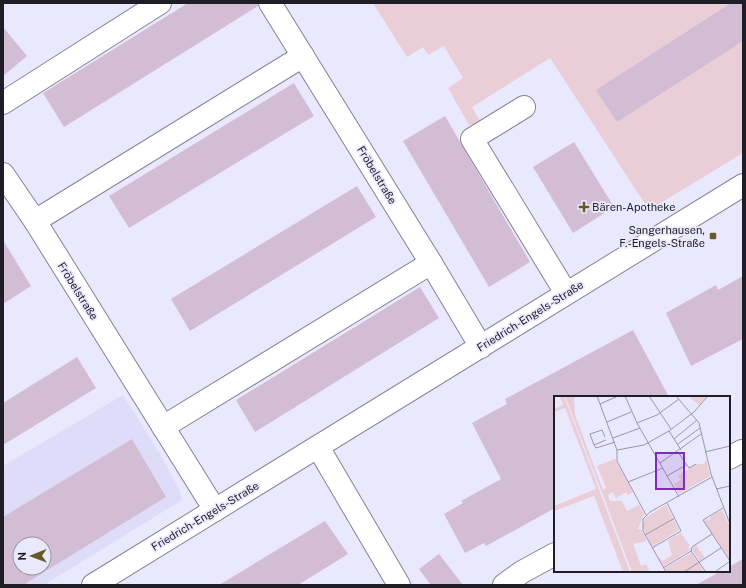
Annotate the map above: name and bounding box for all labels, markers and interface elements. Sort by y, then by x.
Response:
street label: Fröbelstraße [355,144,399,206]
place label: Bären-Apotheke [592,201,675,213]
marker: Bären-Apotheke [579,202,589,212]
place label: Sangerhausen, F.-Engels-Straße [619,224,705,249]
marker: Sangerhausen, F.-Engels-Straße [708,231,718,241]
street label: Fröbelstraße [56,260,100,322]
street label: Friedrich-Engels-Straße [475,278,585,354]
inset map [554,396,730,572]
street label: Friedrich-Engels-Straße [149,479,261,553]
north arrow [12,536,52,576]
text: N [16,552,28,561]

